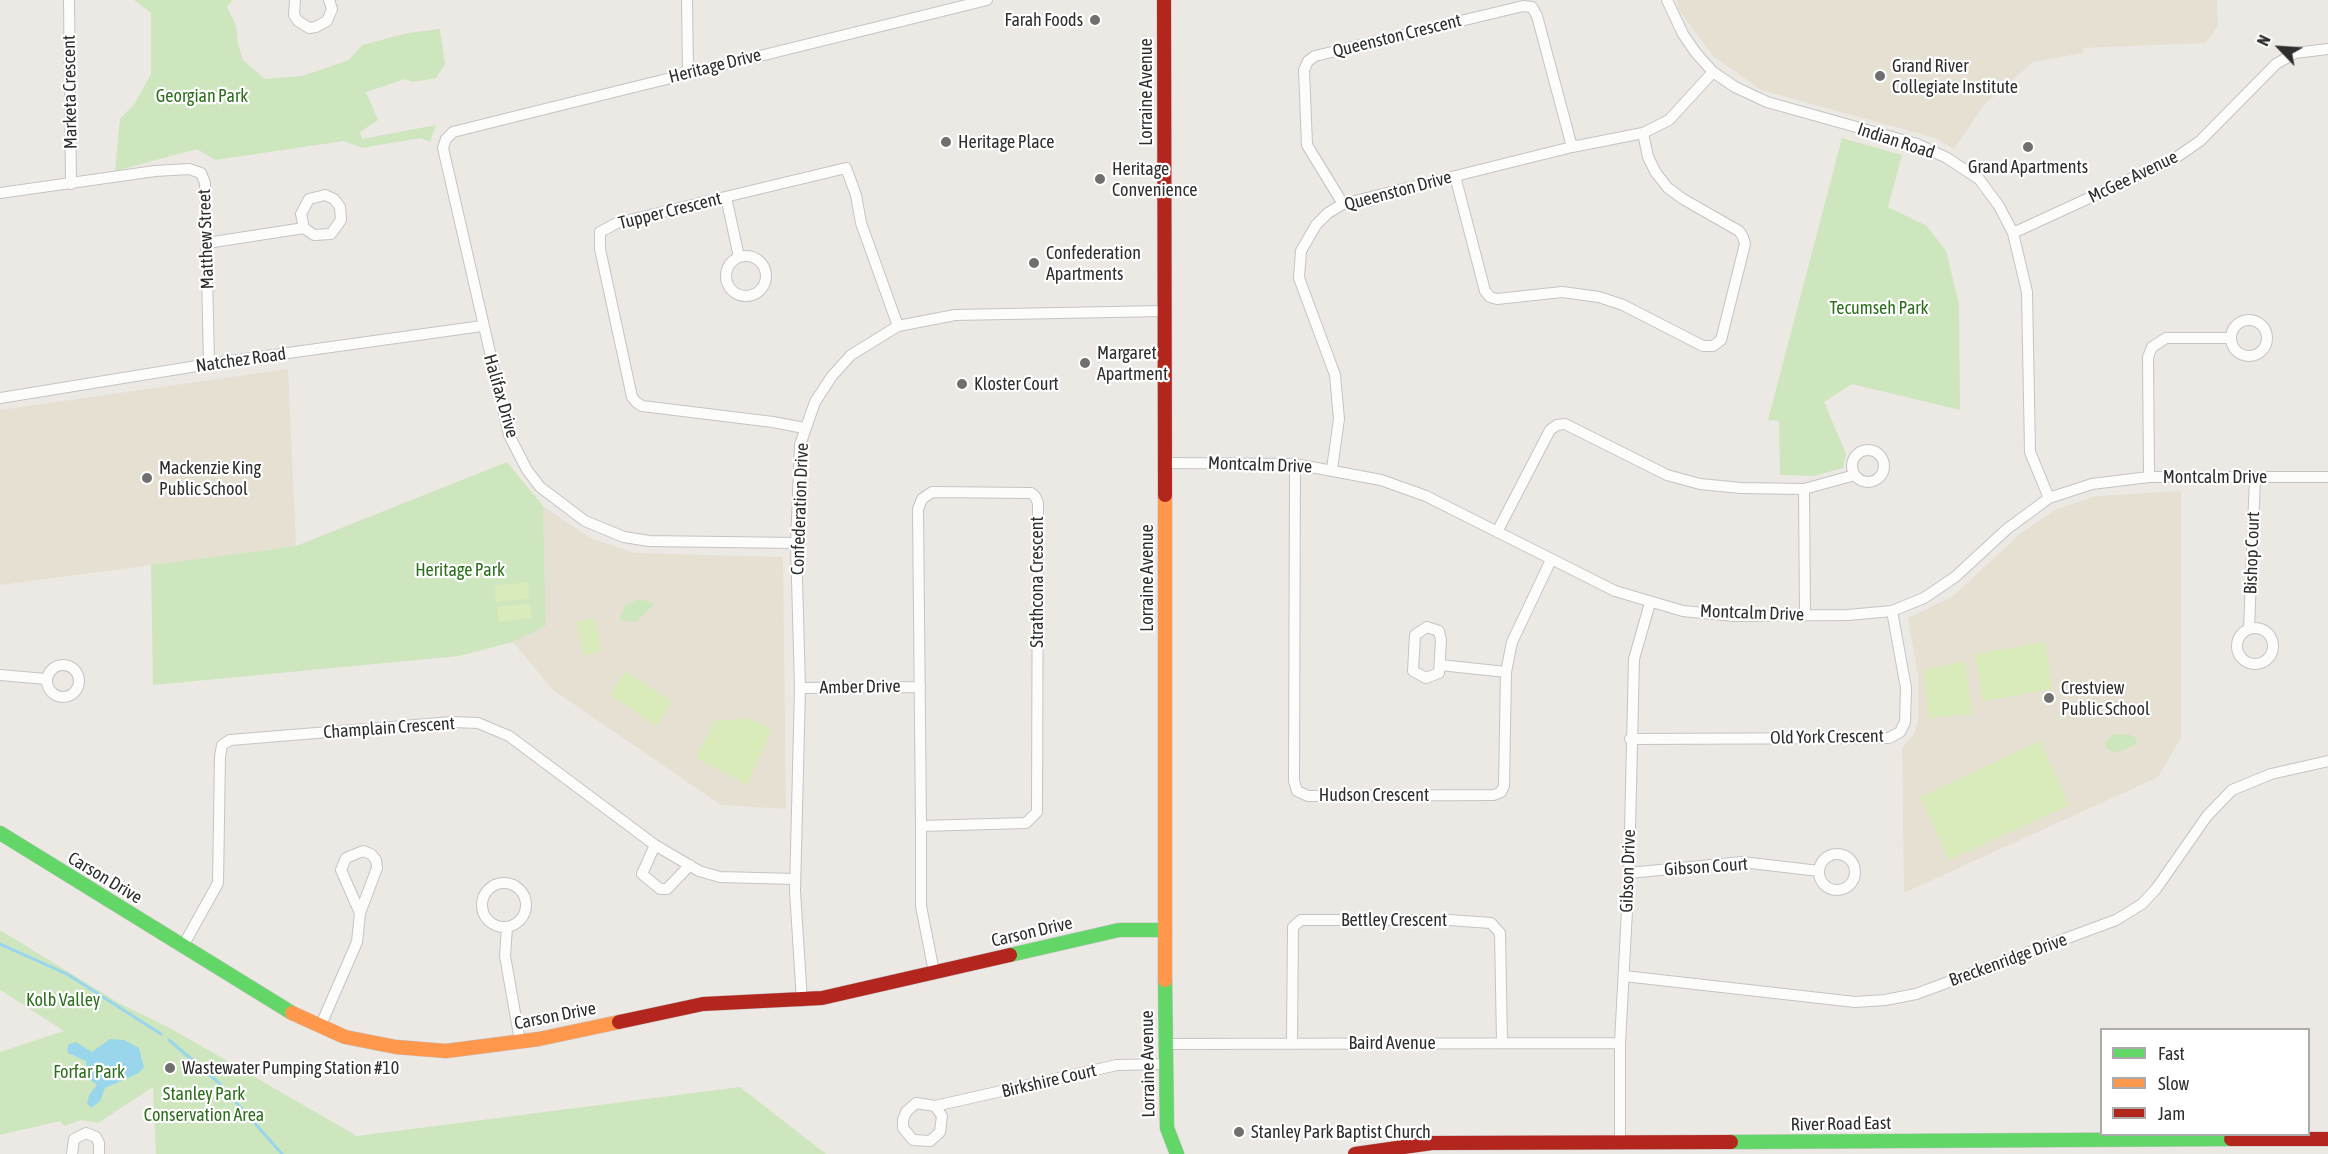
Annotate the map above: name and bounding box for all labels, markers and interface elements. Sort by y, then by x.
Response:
place label: Farah Foods [1005,9,1083,31]
street label: Queenston Crescent [1330,10,1464,62]
marker: Farah Foods [1088,13,1102,27]
north arrow [2250,18,2310,78]
text: N [2254,32,2274,48]
street label: Marketa Crescent [58,35,82,149]
street label: Lorraine Avenue [1135,38,1157,146]
street label: Heritage Drive [666,44,764,88]
place label: Grand River Collegiate Institute [1892,55,2018,98]
marker: Grand River Collegiate Institute [1873,69,1887,83]
park label: Georgian Park [156,85,248,107]
street label: Indian Road [1855,118,1937,164]
place label: Heritage Place [958,131,1054,153]
marker: Heritage Place [939,135,953,149]
marker: Grand Apartments [2021,140,2035,154]
street label: McGee Avenue [2085,146,2181,208]
place label: Grand Apartments [1968,156,2088,178]
place label: Heritage Convenience [1112,158,1197,201]
street label: Queenston Drive [1342,166,1454,216]
marker: Heritage Convenience [1093,172,1107,186]
street label: Tupper Crescent [616,188,724,234]
street label: Matthew Street [193,189,219,289]
place label: Confederation Apartments [1046,242,1141,284]
marker: Confederation Apartments [1027,256,1041,270]
park label: Tecumseh Park [1830,297,1928,319]
place label: Margaret Apartment [1097,342,1168,385]
street label: Natchez Road [195,343,287,377]
street label: Halifax Drive [479,352,523,440]
marker: Margaret Apartment [1078,356,1092,370]
place label: Kloster Court [974,373,1059,395]
marker: Kloster Court [955,377,969,391]
street label: Confederation Drive [787,443,813,575]
street label: Montcalm Drive [1207,452,1313,478]
place label: Mackenzie King Public School [159,457,261,500]
street label: Montcalm Drive [2163,466,2267,488]
marker: Mackenzie King Public School [140,471,154,485]
street label: Bishop Court [2240,511,2264,595]
street label: Strathcona Crescent [1026,516,1048,648]
street label: Lorraine Avenue [1136,524,1158,632]
park label: Heritage Park [415,559,505,581]
street label: Montcalm Drive [1699,600,1805,626]
street label: Amber Drive [819,675,901,699]
place label: Crestview Public School [2061,677,2150,720]
marker: Crestview Public School [2042,691,2056,705]
street label: Champlain Crescent [322,713,456,743]
street label: Old York Crescent [1770,725,1884,749]
street label: Hudson Crescent [1319,784,1429,806]
street label: Gibson Drive [1616,829,1640,913]
street label: Carson Drive [64,847,146,909]
street label: Gibson Court [1663,853,1749,881]
street label: Bettley Crescent [1341,909,1447,931]
street label: Carson Drive [989,912,1075,952]
street label: Breckenridge Drive [1946,929,2070,991]
park label: Kolb Valley [26,989,100,1011]
street label: Carson Drive [512,998,598,1034]
street label: Lorraine Avenue [1136,1010,1160,1118]
legend [2100,1028,2310,1136]
street label: Baird Avenue [1348,1032,1436,1054]
text: Fast [2158,1043,2185,1064]
place label: Wastewater Pumping Station #10 [182,1057,399,1079]
street label: Birkshire Court [999,1060,1099,1102]
park label: Forfar Park [53,1061,125,1083]
marker: Wastewater Pumping Station #10 [163,1061,177,1075]
text: Slow [2158,1073,2189,1094]
park label: Stanley Park Conservation Area [144,1083,264,1126]
text: Jam [2158,1103,2185,1124]
street label: River Road East [1790,1112,1892,1136]
place label: Stanley Park Baptist Church [1251,1121,1431,1143]
marker: Stanley Park Baptist Church [1232,1125,1246,1139]

